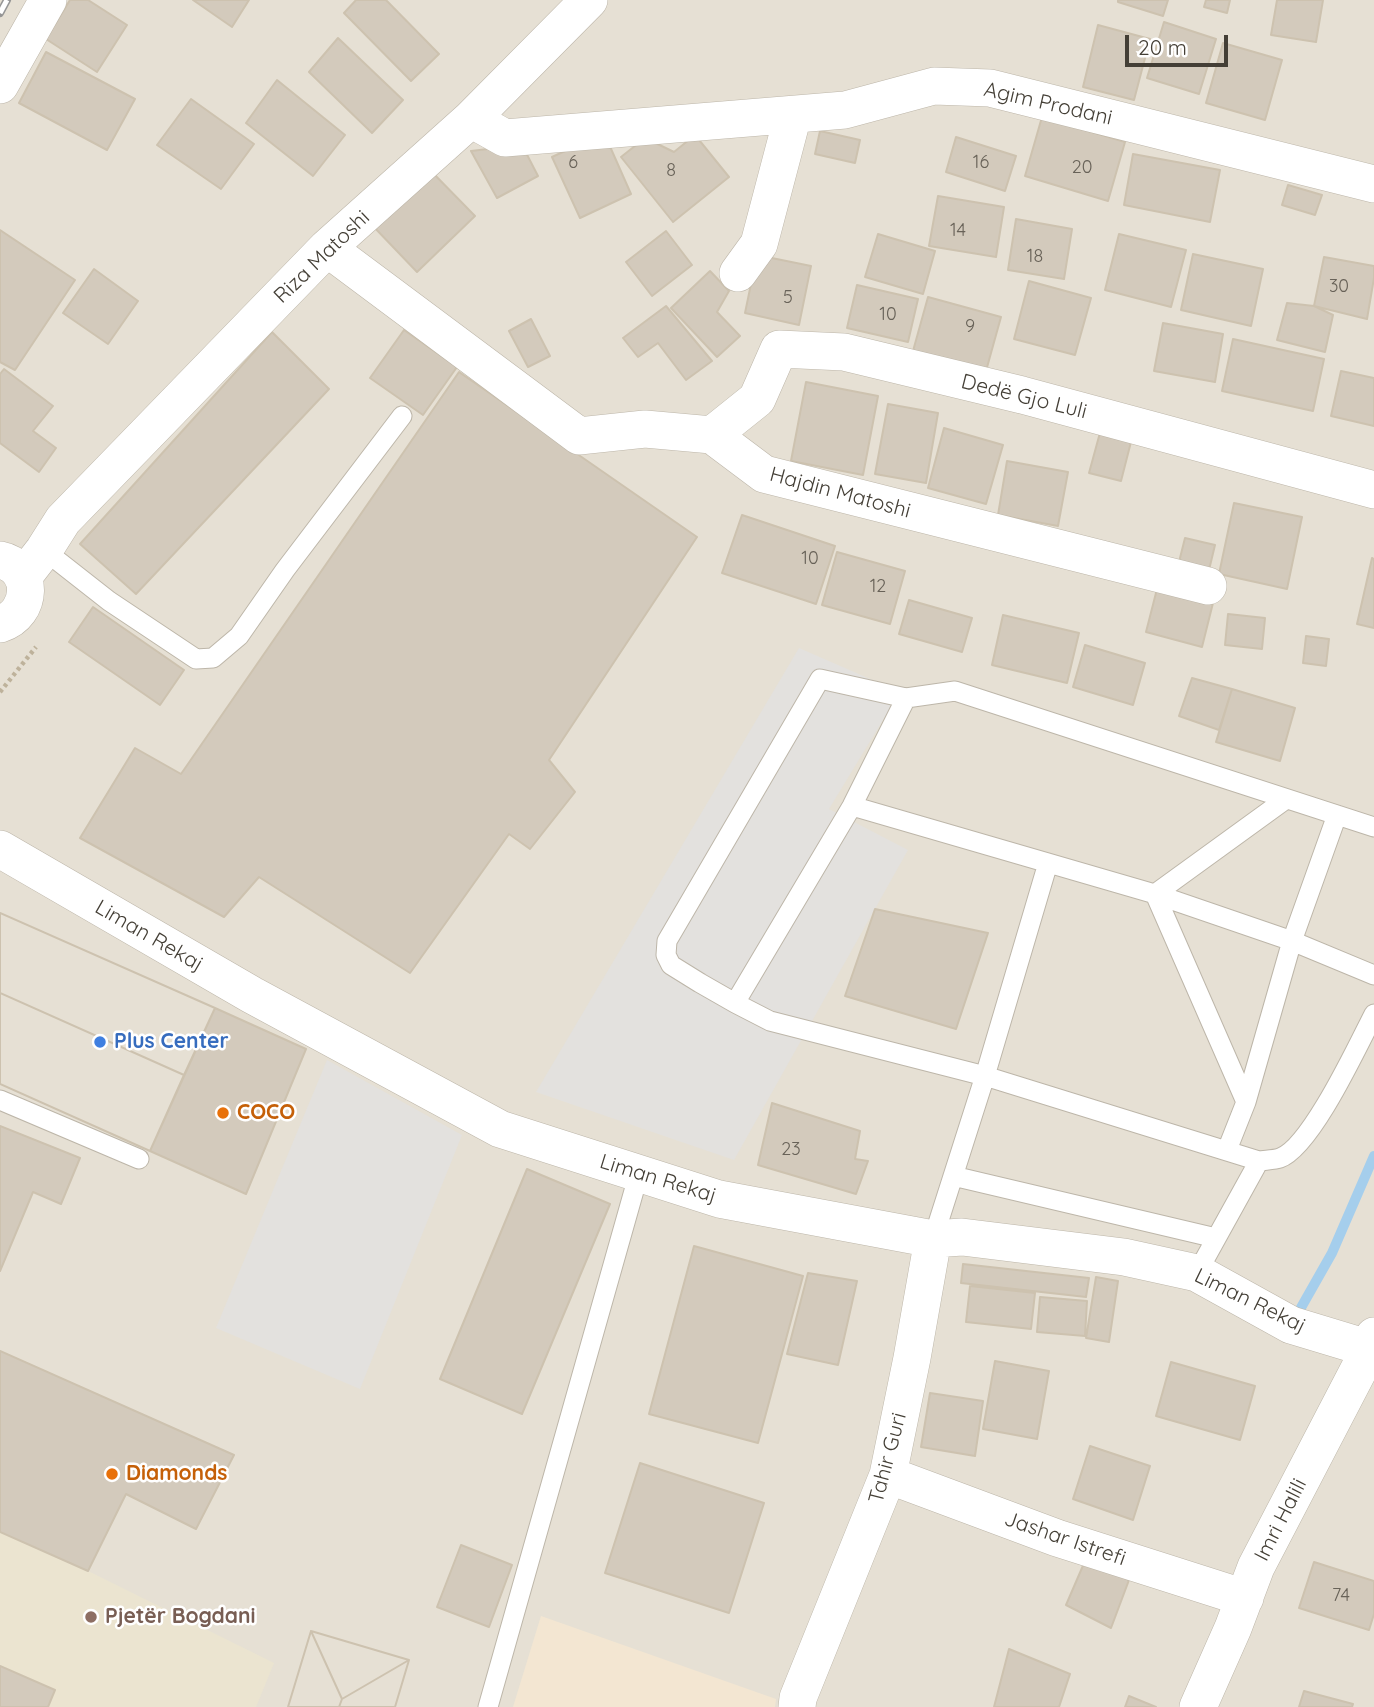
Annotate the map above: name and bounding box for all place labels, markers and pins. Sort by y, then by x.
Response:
place label: Plus Center [114,1029,229,1055]
marker: Plus Center [92,1034,108,1050]
place label: COCO [237,1100,295,1126]
marker: COCO [215,1105,231,1121]
place label: Diamonds [126,1461,227,1487]
marker: Diamonds [104,1466,120,1482]
place label: Pjetër Bogdani [105,1604,255,1630]
marker: Pjetër Bogdani [83,1609,99,1625]

